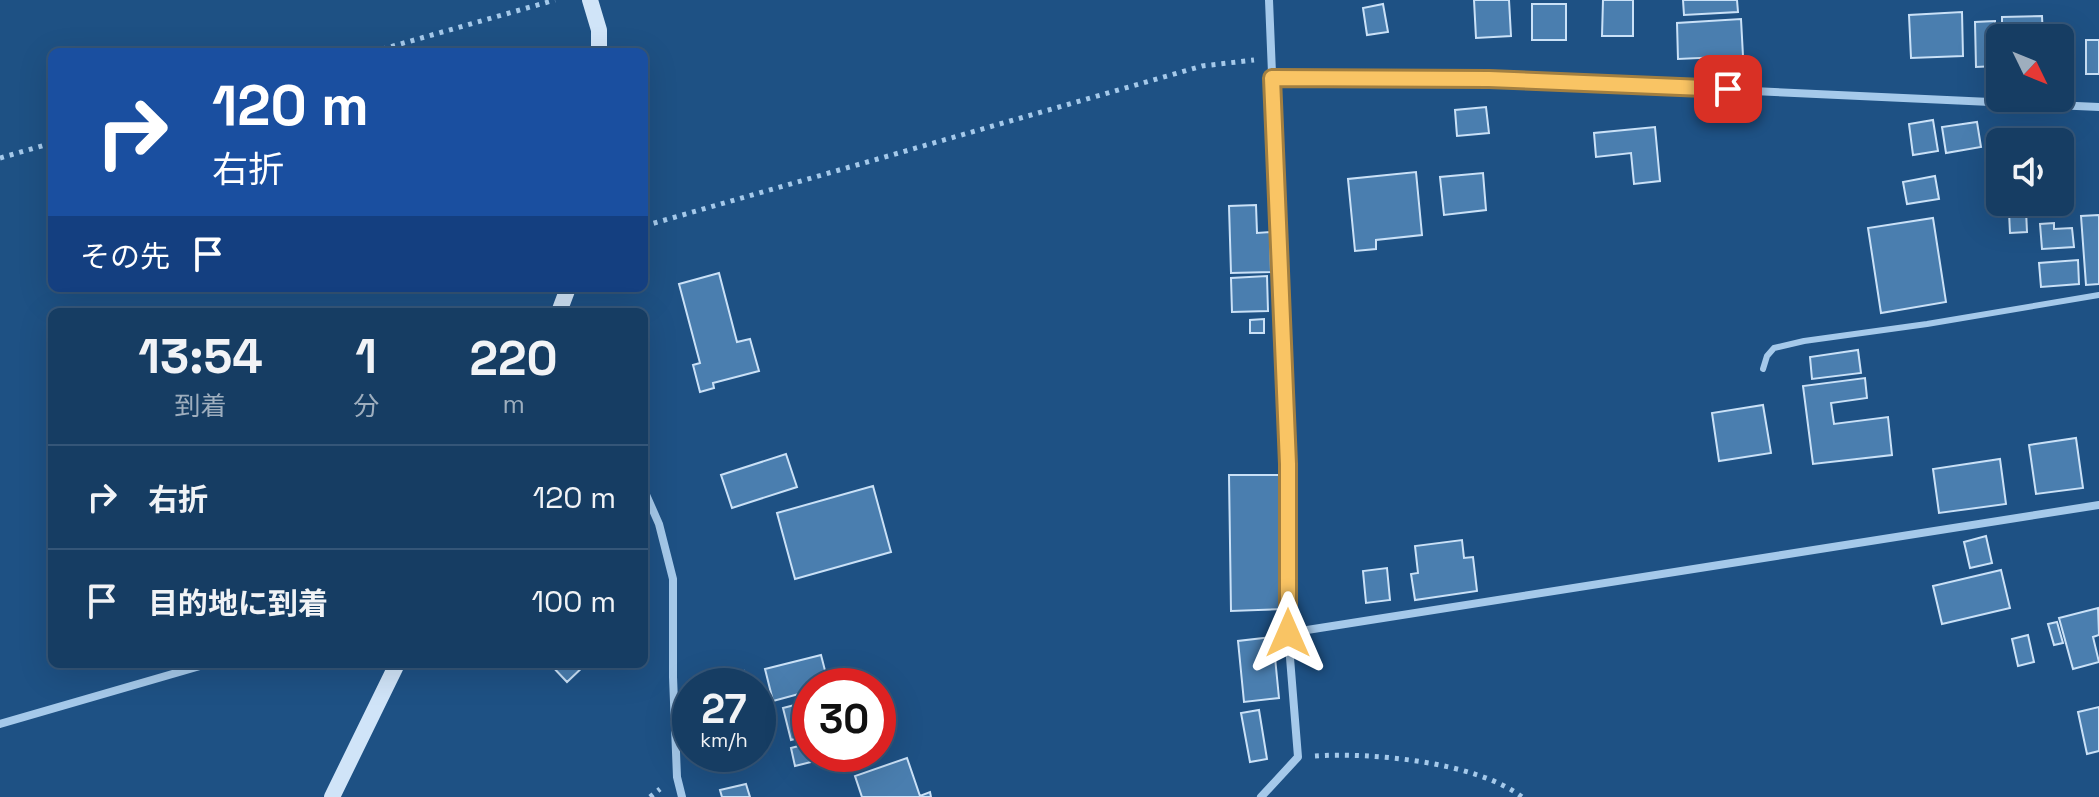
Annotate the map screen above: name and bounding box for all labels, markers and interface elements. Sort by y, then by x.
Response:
north arrow [1986,24,2074,112]
map controls [1986,24,2074,216]
pin [1694,55,1762,123]
icon: arrive [1706,67,1750,111]
text: 120 m [212,70,369,141]
icon: right [80,80,184,184]
button: sound [1986,128,2074,216]
text: 右折 [212,147,284,193]
icon: arrive [186,232,230,276]
text: その先 [80,237,170,276]
text: 13:54 [138,326,263,387]
text: 1 [355,326,377,387]
text: 220 [470,328,558,389]
text: m [502,387,525,421]
text: 到着 [175,389,227,423]
text: 分 [353,389,379,423]
icon: right [80,475,124,519]
text: 120 m [533,478,616,517]
text: 右折 [148,480,208,519]
icon: arrive [80,579,124,623]
text: 100 m [531,582,616,621]
text: 目的地に到着 [148,584,328,623]
position arrow [1246,591,1330,675]
speed limit sign: 30 [792,668,896,772]
text: 27 [701,684,747,735]
text: km/h [700,727,748,753]

